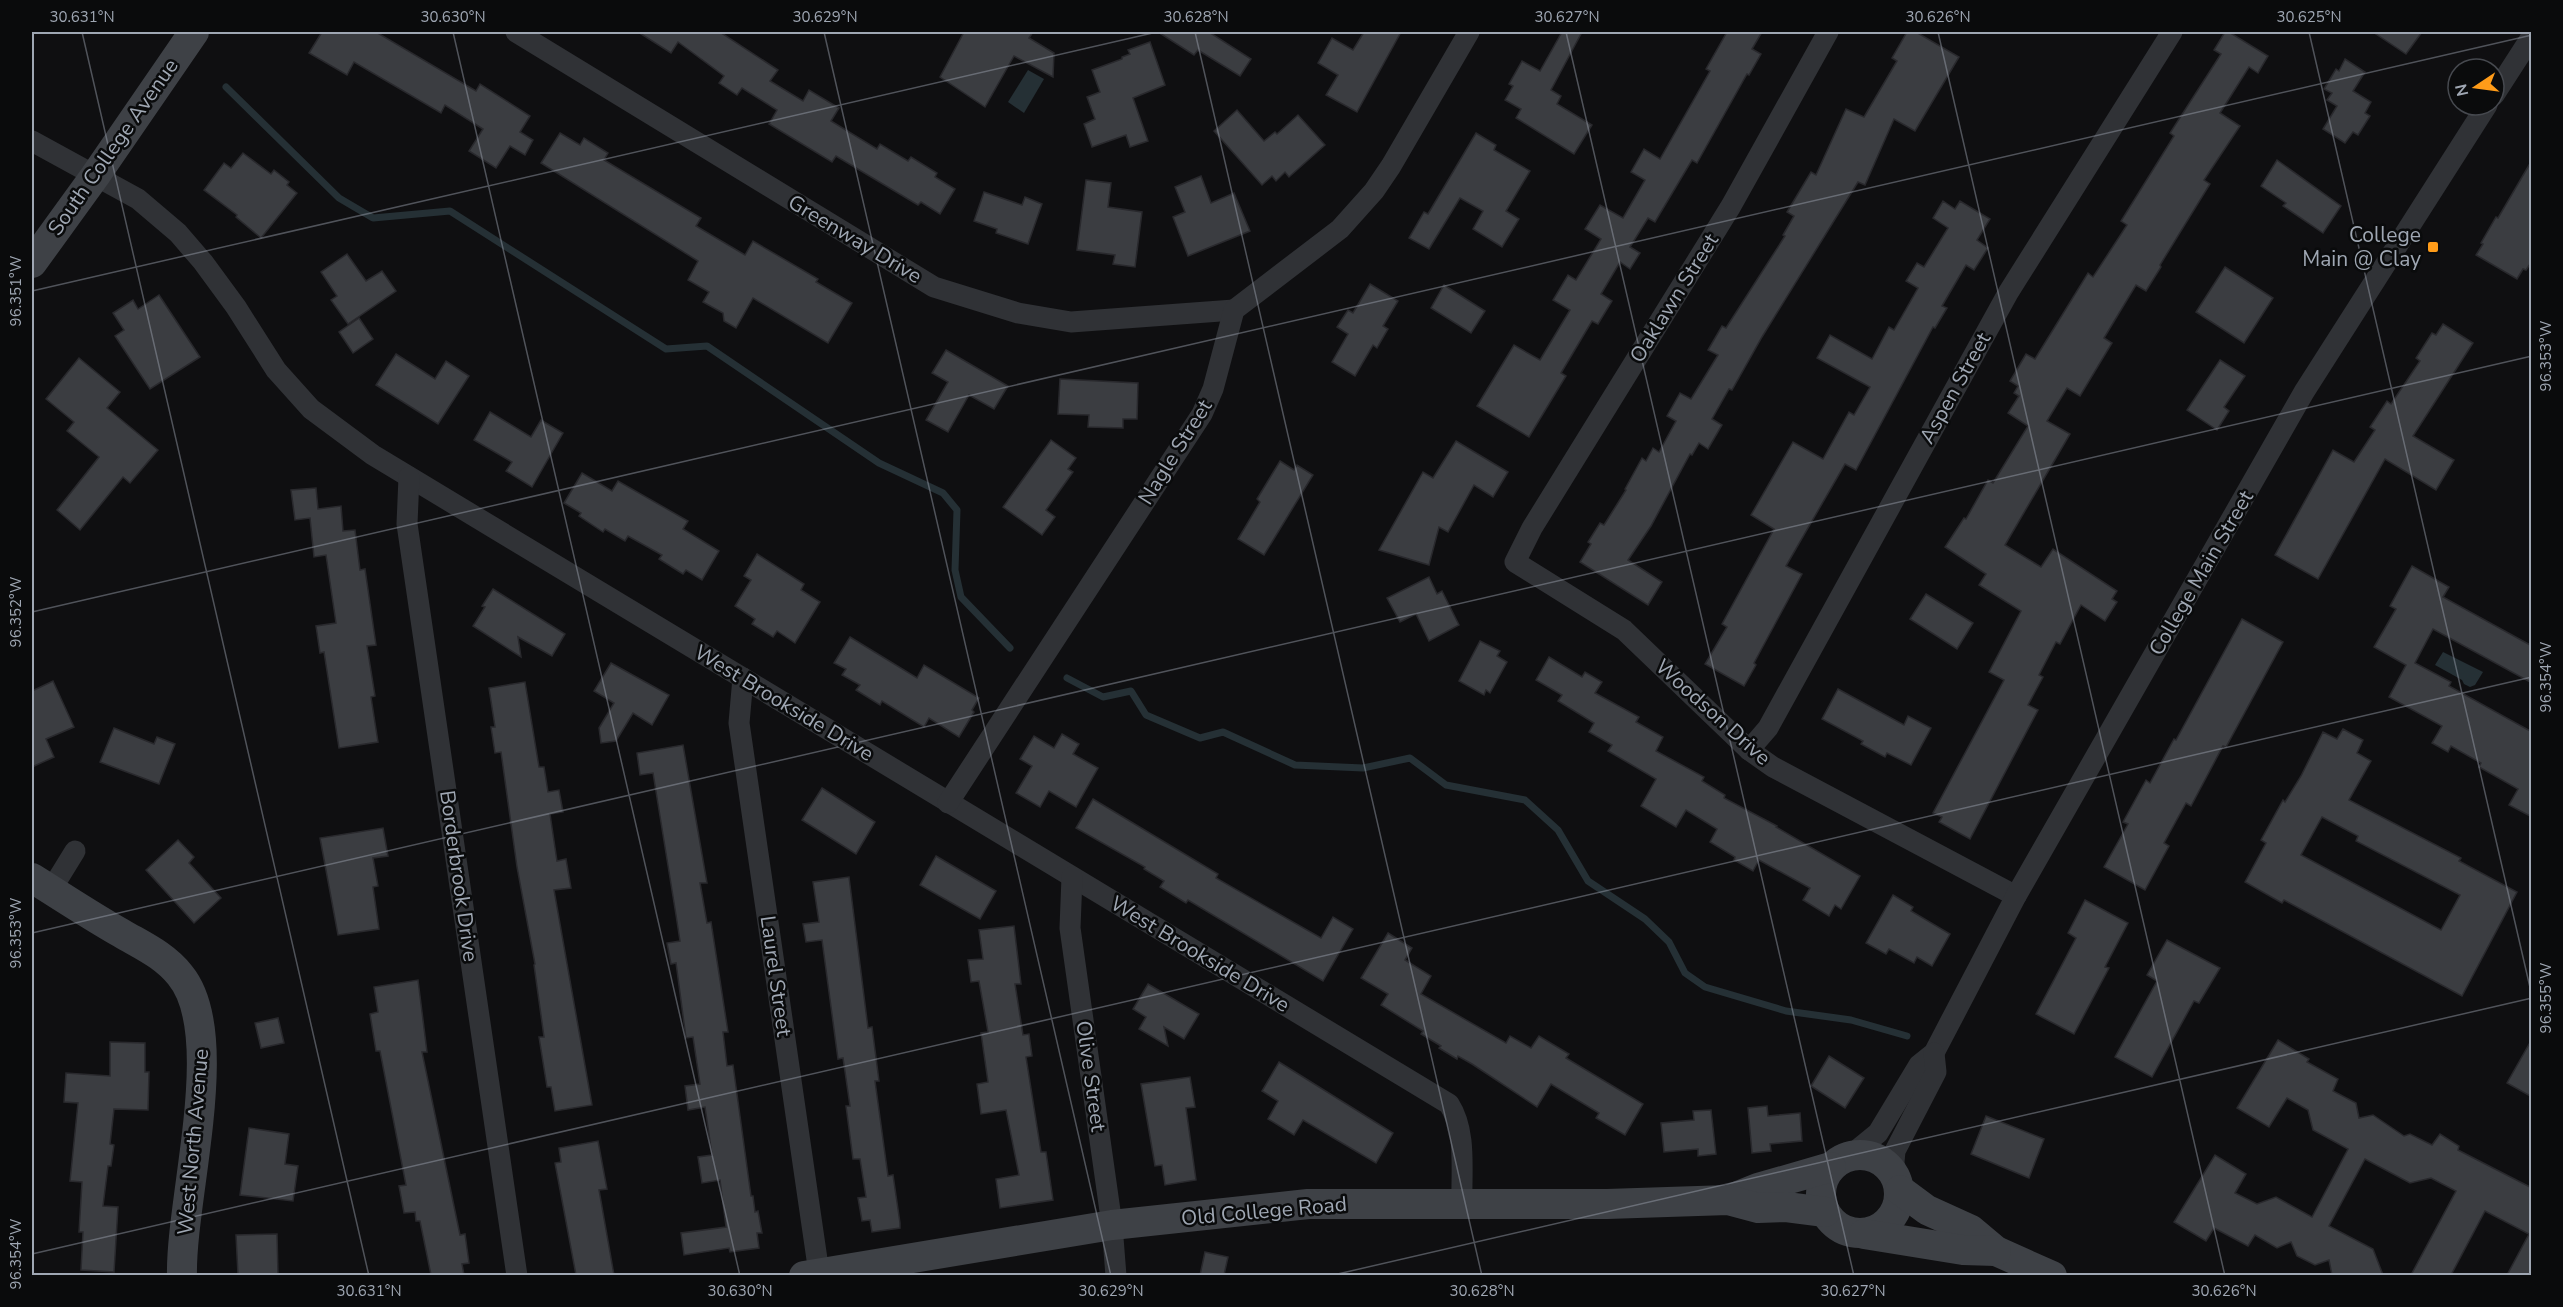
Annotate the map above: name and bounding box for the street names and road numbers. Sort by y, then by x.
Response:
street label: South College Avenue [41,53,185,241]
street label: Greenway Drive [783,188,927,290]
street label: Oaklawn Street [1623,228,1725,368]
street label: Aspen Street [1913,327,1997,449]
street label: Nagle Street [1132,394,1219,510]
street label: College Main Street [2142,485,2260,661]
street label: West Brookside Drive [689,638,879,768]
street label: Woodson Drive [1649,653,1777,771]
street label: Borderbrook Drive [433,788,485,964]
street label: West Brookside Drive [1105,889,1295,1019]
street label: Laurel Street [754,914,798,1039]
street label: Olive Street [1069,1019,1113,1134]
street label: West North Avenue [171,1048,215,1236]
street label: Old College Road [1180,1190,1348,1232]

